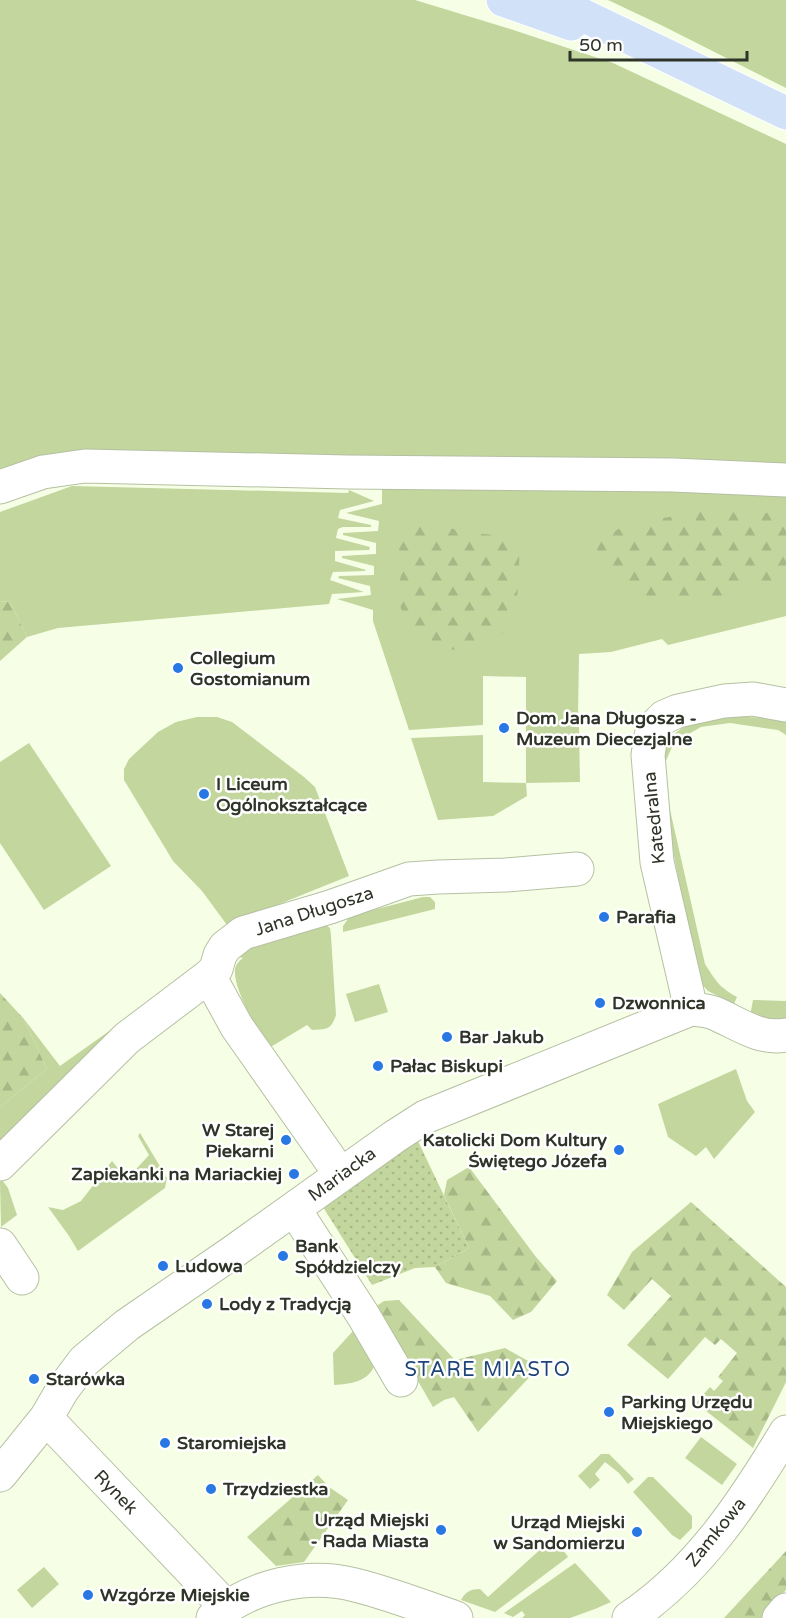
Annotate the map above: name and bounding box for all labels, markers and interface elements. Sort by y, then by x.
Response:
scale bar [570,24,747,62]
text: 50 m [579,34,623,56]
place label: Collegium Gostomianum [190,647,310,690]
marker: Collegium Gostomianum [171,661,185,675]
place label: Dom Jana Długosza - Muzeum Diecezjalne [516,707,697,750]
marker: Dom Jana Długosza - Muzeum Diecezjalne [497,721,511,735]
street label: Katedralna [638,771,670,865]
place label: I Liceum Ogólnokształcące [216,773,367,816]
marker: I Liceum Ogólnokształcące [197,787,211,801]
street label: Jana Długosza [252,881,376,941]
place label: Parafia [616,906,676,928]
marker: Parafia [597,910,611,924]
place label: Dzwonnica [612,992,706,1014]
marker: Dzwonnica [593,996,607,1010]
place label: Bar Jakub [459,1026,544,1048]
marker: Bar Jakub [440,1030,454,1044]
place label: Pałac Biskupi [390,1055,503,1077]
marker: Pałac Biskupi [371,1059,385,1073]
place label: W Starej Piekarni [202,1119,274,1162]
place label: Katolicki Dom Kultury Świętego Józefa [423,1129,607,1172]
marker: W Starej Piekarni [279,1133,293,1147]
street label: Mariacka [304,1142,380,1206]
marker: Katolicki Dom Kultury Świętego Józefa [612,1143,626,1157]
place label: Zapiekanki na Mariackiej [71,1163,282,1185]
marker: Zapiekanki na Mariackiej [287,1167,301,1181]
place label: Bank Spółdzielczy [295,1235,401,1278]
marker: Bank Spółdzielczy [276,1249,290,1263]
place label: Ludowa [175,1255,243,1277]
marker: Ludowa [156,1259,170,1273]
place label: Lody z Tradycją [219,1293,352,1315]
marker: Lody z Tradycją [200,1297,214,1311]
district label: STARE MIASTO [404,1358,572,1382]
place label: Starówka [46,1368,125,1390]
marker: Starówka [27,1372,41,1386]
place label: Parking Urzędu Miejskiego [621,1391,753,1434]
marker: Parking Urzędu Miejskiego [602,1405,616,1419]
place label: Staromiejska [177,1432,286,1454]
marker: Staromiejska [158,1436,172,1450]
street label: Rynek [90,1465,143,1519]
place label: Trzydziestka [222,1478,328,1500]
marker: Trzydziestka [204,1482,218,1496]
street label: Zamkowa [681,1493,751,1571]
place label: Urząd Miejski - Rada Miasta [311,1509,429,1552]
place label: Urząd Miejski w Sandomierzu [494,1511,625,1554]
marker: Urząd Miejski - Rada Miasta [434,1523,448,1537]
marker: Urząd Miejski w Sandomierzu [630,1525,644,1539]
place label: Wzgórze Miejskie [100,1584,250,1606]
marker: Wzgórze Miejskie [81,1588,95,1602]

